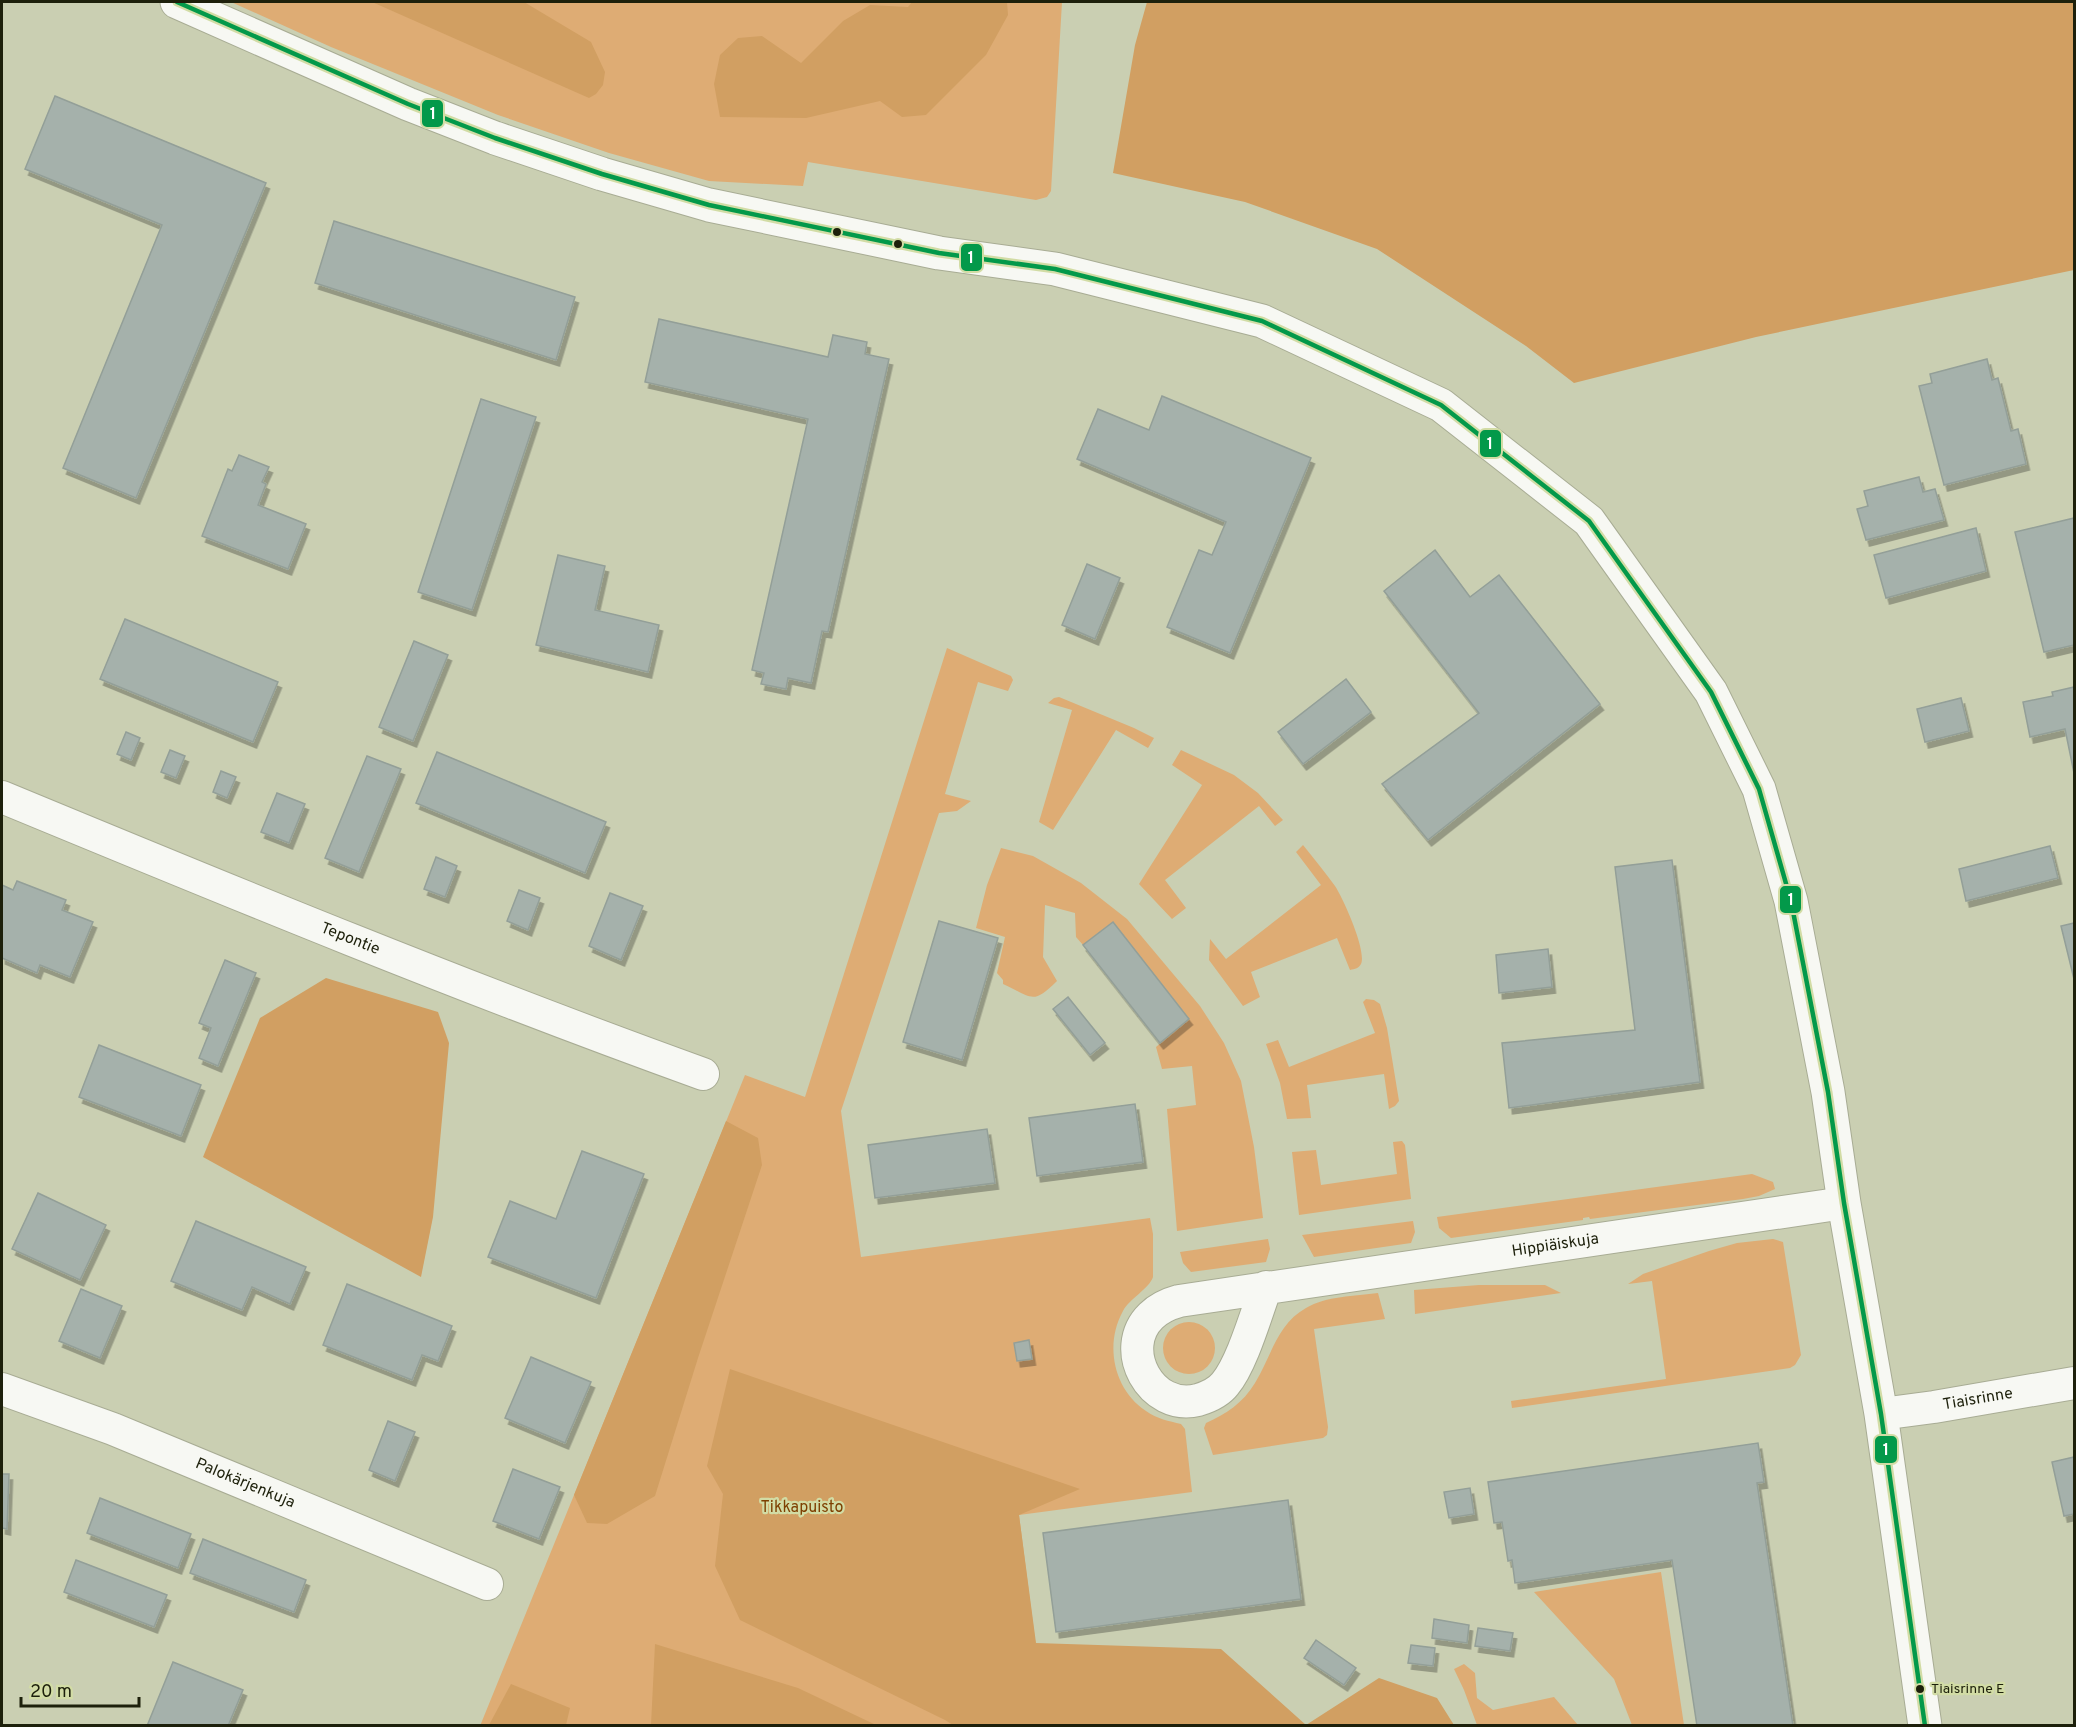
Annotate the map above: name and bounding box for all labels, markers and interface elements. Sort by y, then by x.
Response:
line badge: 1 [421,99,444,128]
text: 1 [430,105,436,125]
unlabelled marker [831,226,843,238]
unlabelled marker [892,238,904,250]
line badge: 1 [960,243,983,272]
text: 1 [968,249,974,269]
line badge: 1 [1479,429,1502,458]
text: 1 [1487,435,1493,455]
line badge: 1 [1779,885,1802,914]
text: 1 [1788,891,1794,911]
street label: Tepontie [318,918,383,960]
street label: Hippiäiskuja [1510,1229,1600,1262]
street label: Tiaisrinne [1941,1384,2014,1415]
line badge: 1 [1874,1435,1898,1464]
text: 1 [1883,1441,1889,1461]
street label: Palokärjenkuja [192,1454,298,1513]
park label: Tikkapuisto [761,1498,844,1518]
scale bar [21,1670,140,1708]
text: 20 m [30,1681,72,1704]
place label: Tiaisrinne E [1931,1681,2005,1698]
marker: Tiaisrinne E [1914,1683,1926,1695]

